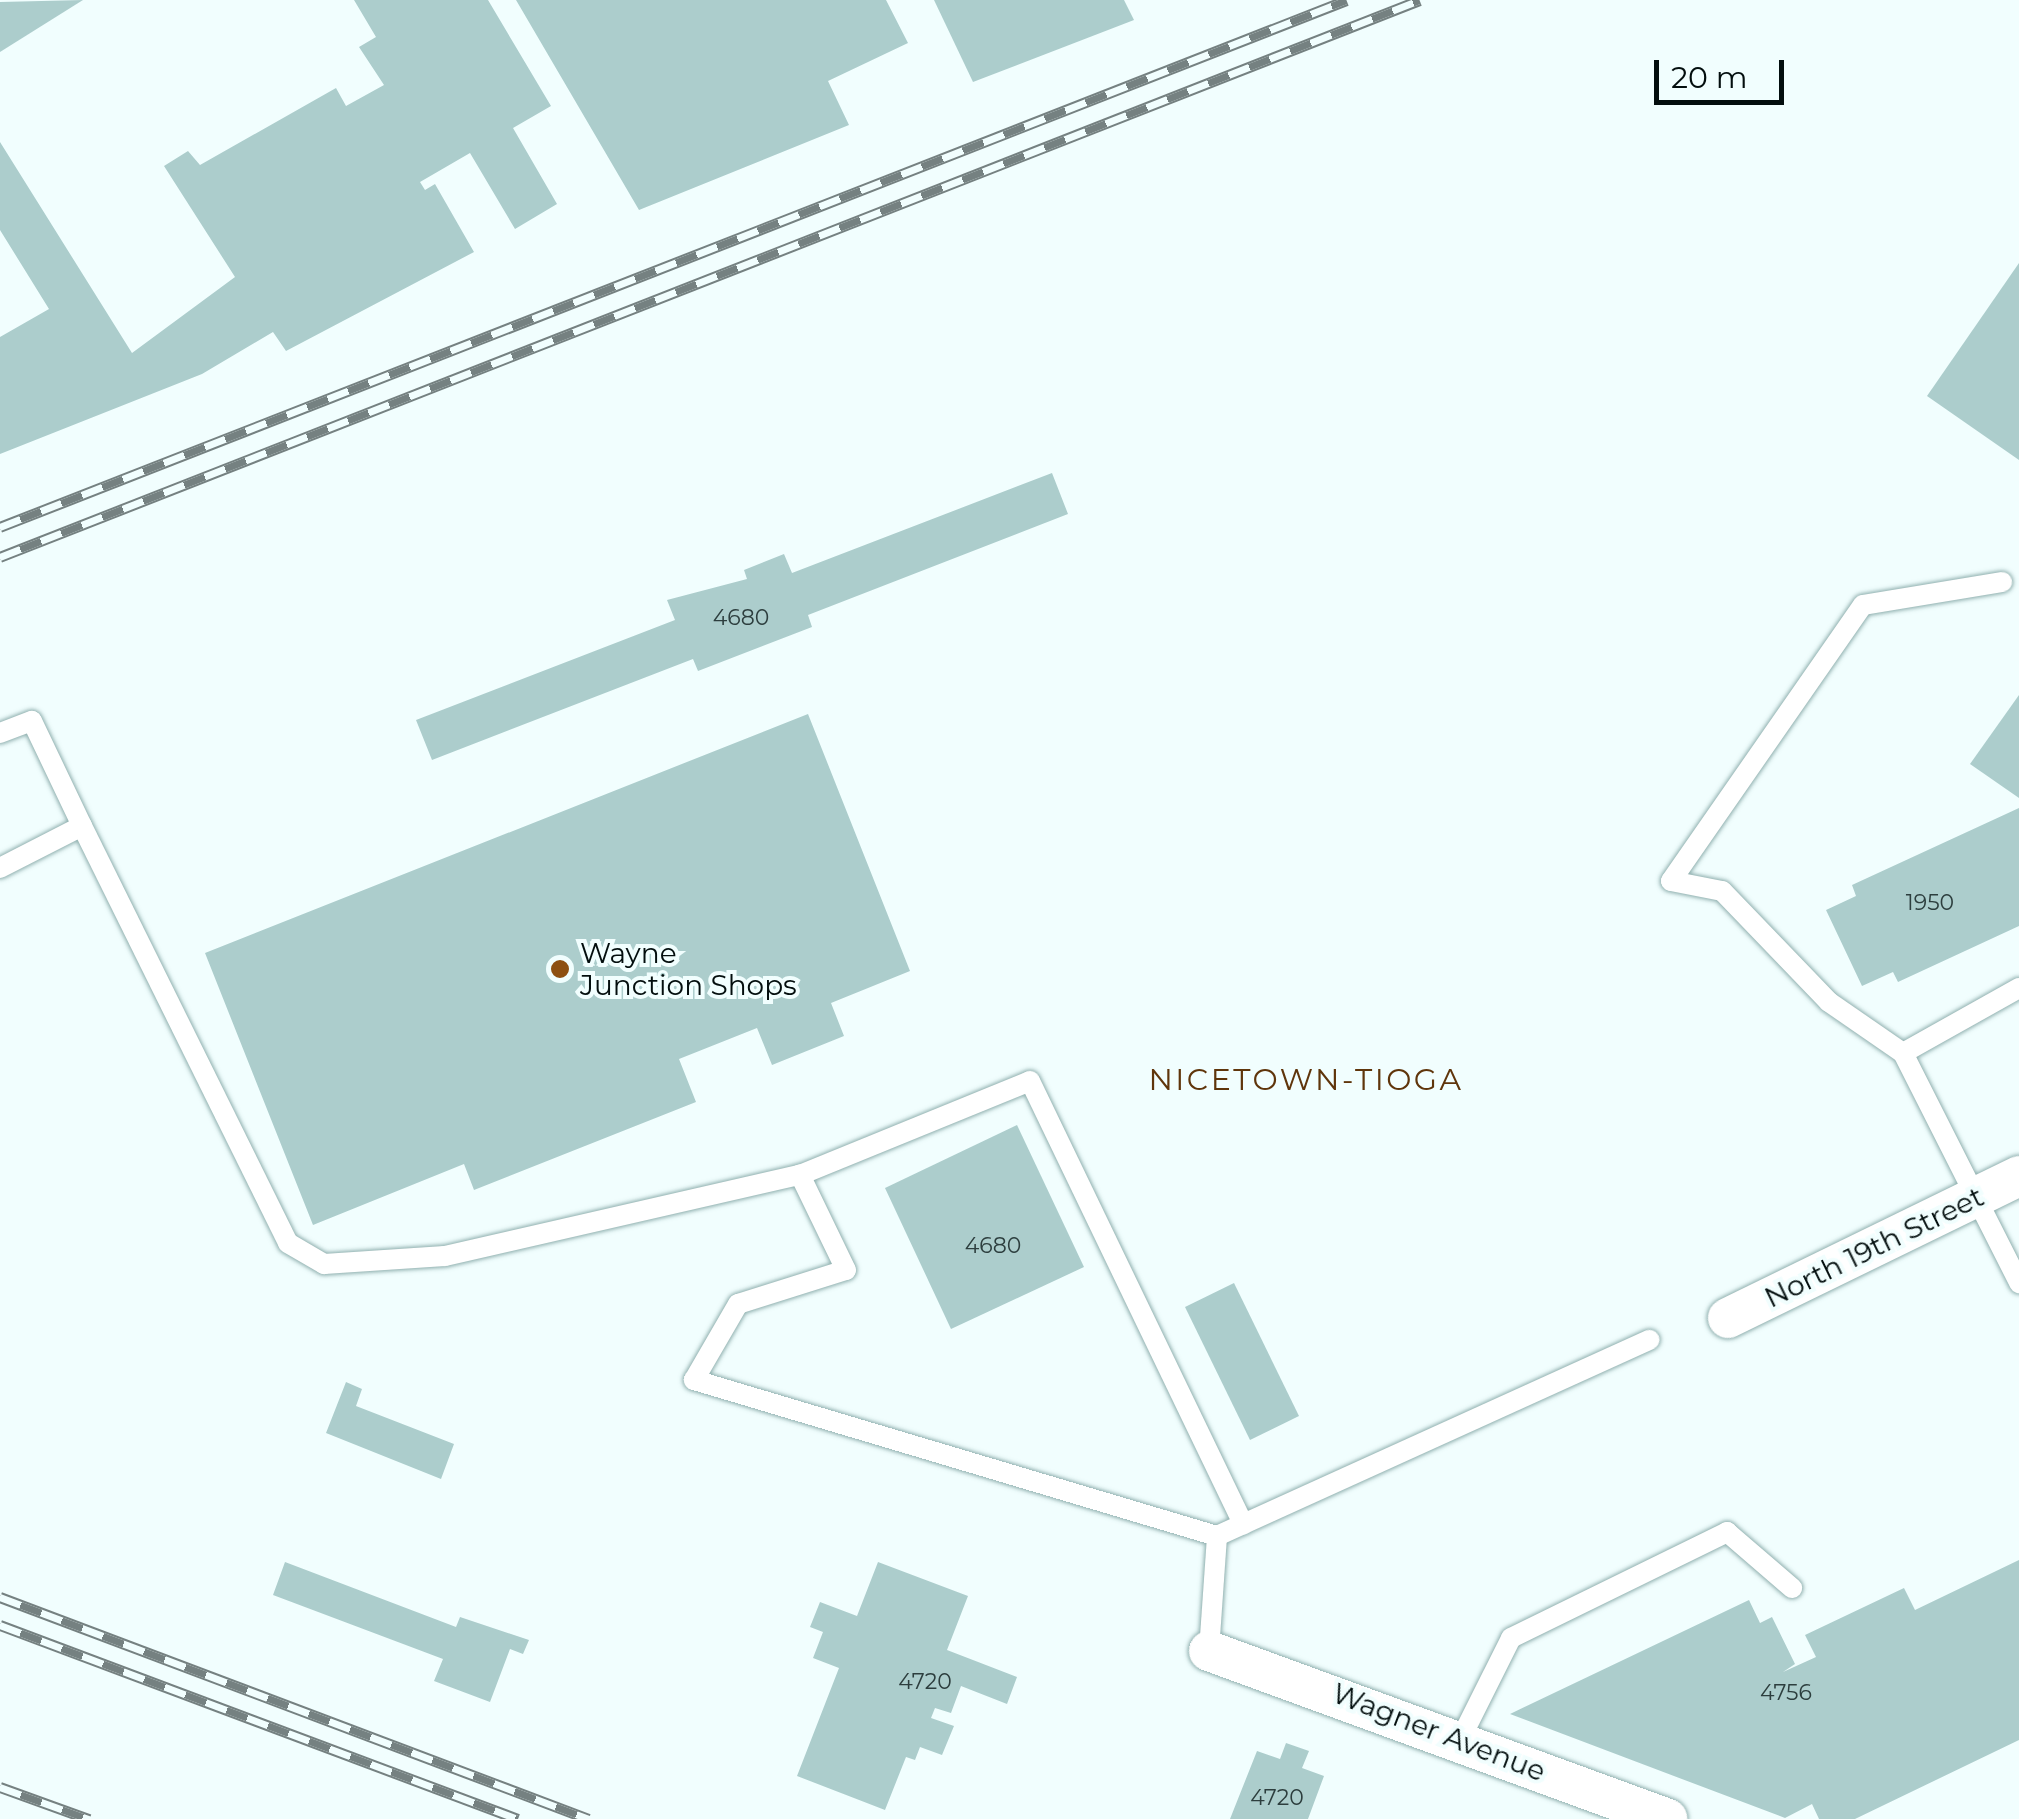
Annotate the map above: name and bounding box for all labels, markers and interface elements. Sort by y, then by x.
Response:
scale bar [1659,40,1789,102]
text: 20 m [1671,59,1748,96]
house number: 4680 [713,605,769,631]
house number: 1950 [1906,890,1954,916]
place label: Wayne Junction Shops [580,936,797,1002]
marker: Wayne Junction Shops [549,958,571,980]
district label: NICETOWN-TIOGA [1148,1062,1464,1098]
street label: North 19th Street [1759,1179,1989,1315]
house number: 4680 [965,1233,1021,1259]
house number: 4720 [898,1669,952,1695]
street label: Wagner Avenue [1328,1676,1550,1788]
house number: 4756 [1760,1680,1812,1706]
house number: 4720 [1250,1785,1304,1811]

